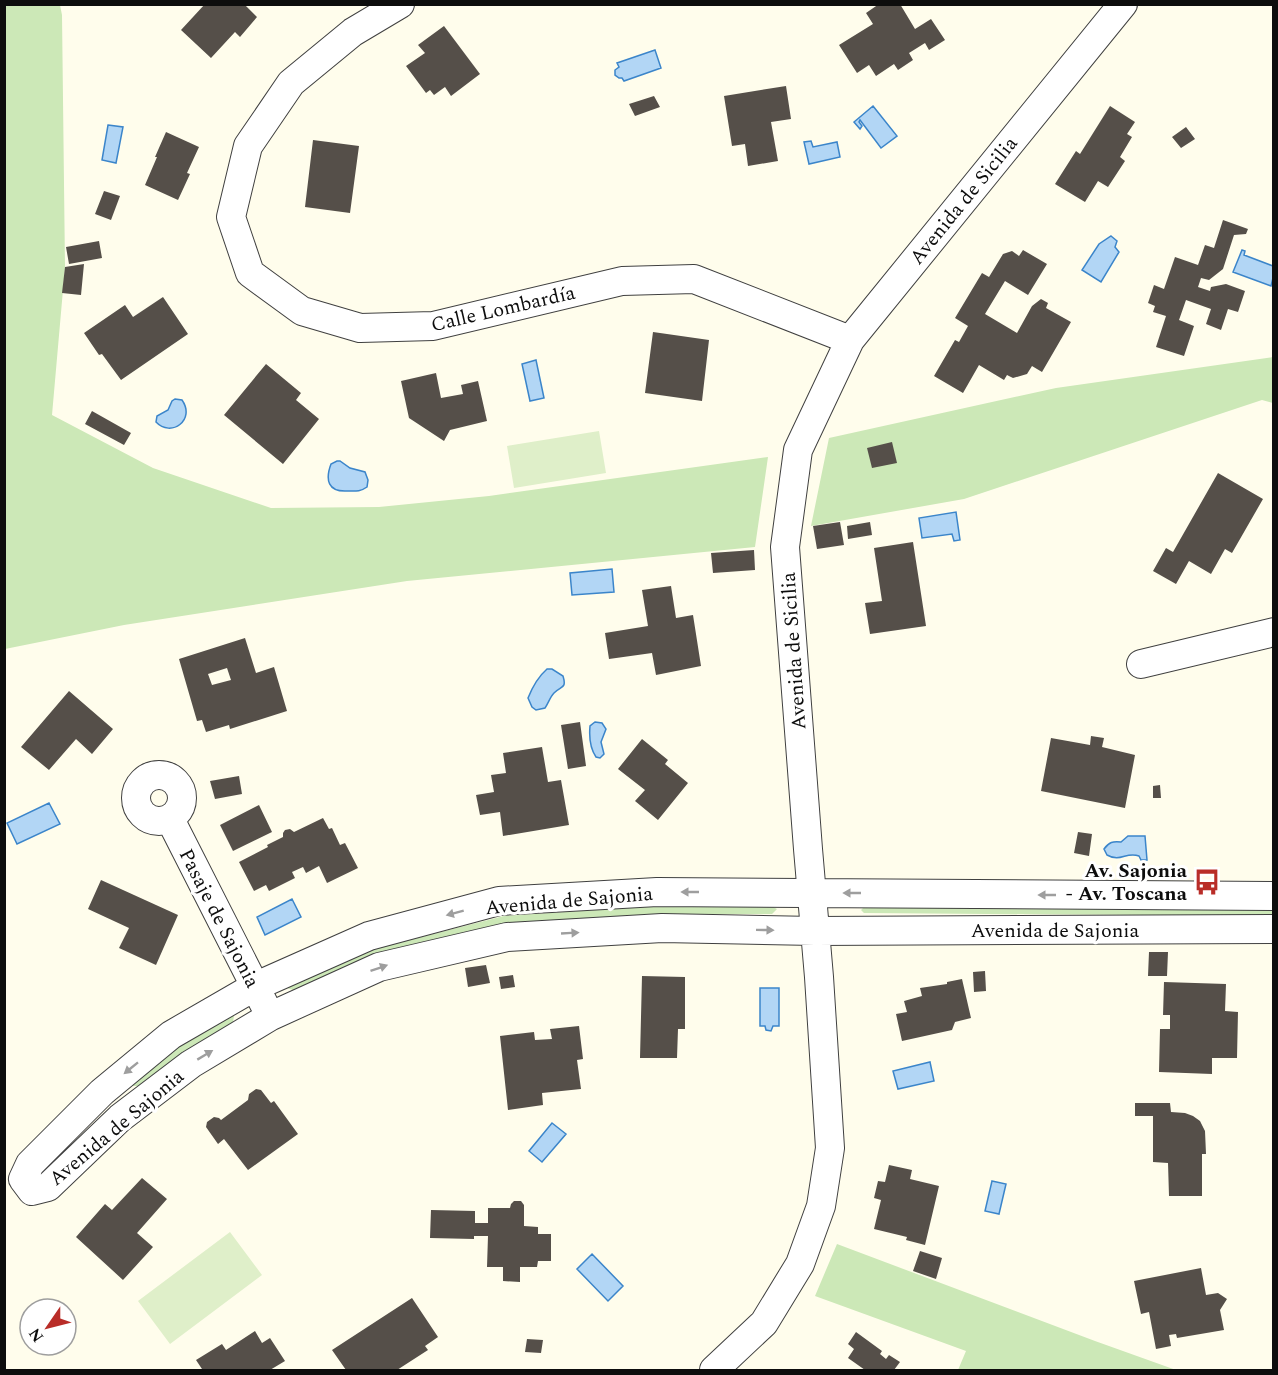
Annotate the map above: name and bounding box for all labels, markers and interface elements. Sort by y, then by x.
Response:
street label: Avenida de Sicilia [902,130,1025,271]
street label: Calle Lombardía [428,278,579,340]
street label: Avenida de Sicilia [774,571,814,731]
street label: Pasaje de Sajonia [171,844,267,994]
place label: Av. Sajonia - Av. Toscana [1066,856,1188,909]
bus stop icon: Av. Sajonia - Av. Toscana [1192,867,1222,897]
street label: Avenida de Sajonia [484,879,655,923]
one-way arrow [681,887,700,897]
one-way arrow [843,888,862,898]
one-way arrow [1038,890,1057,900]
one-way arrow [446,908,464,918]
street label: Avenida de Sajonia [971,916,1139,946]
one-way arrow [755,925,774,934]
one-way arrow [560,929,579,938]
one-way arrow [370,963,388,972]
one-way arrow [197,1050,213,1061]
street label: Avenida de Sajonia [42,1062,191,1193]
one-way arrow [123,1062,139,1075]
north arrow [18,1297,78,1357]
text: N [23,1323,50,1347]

